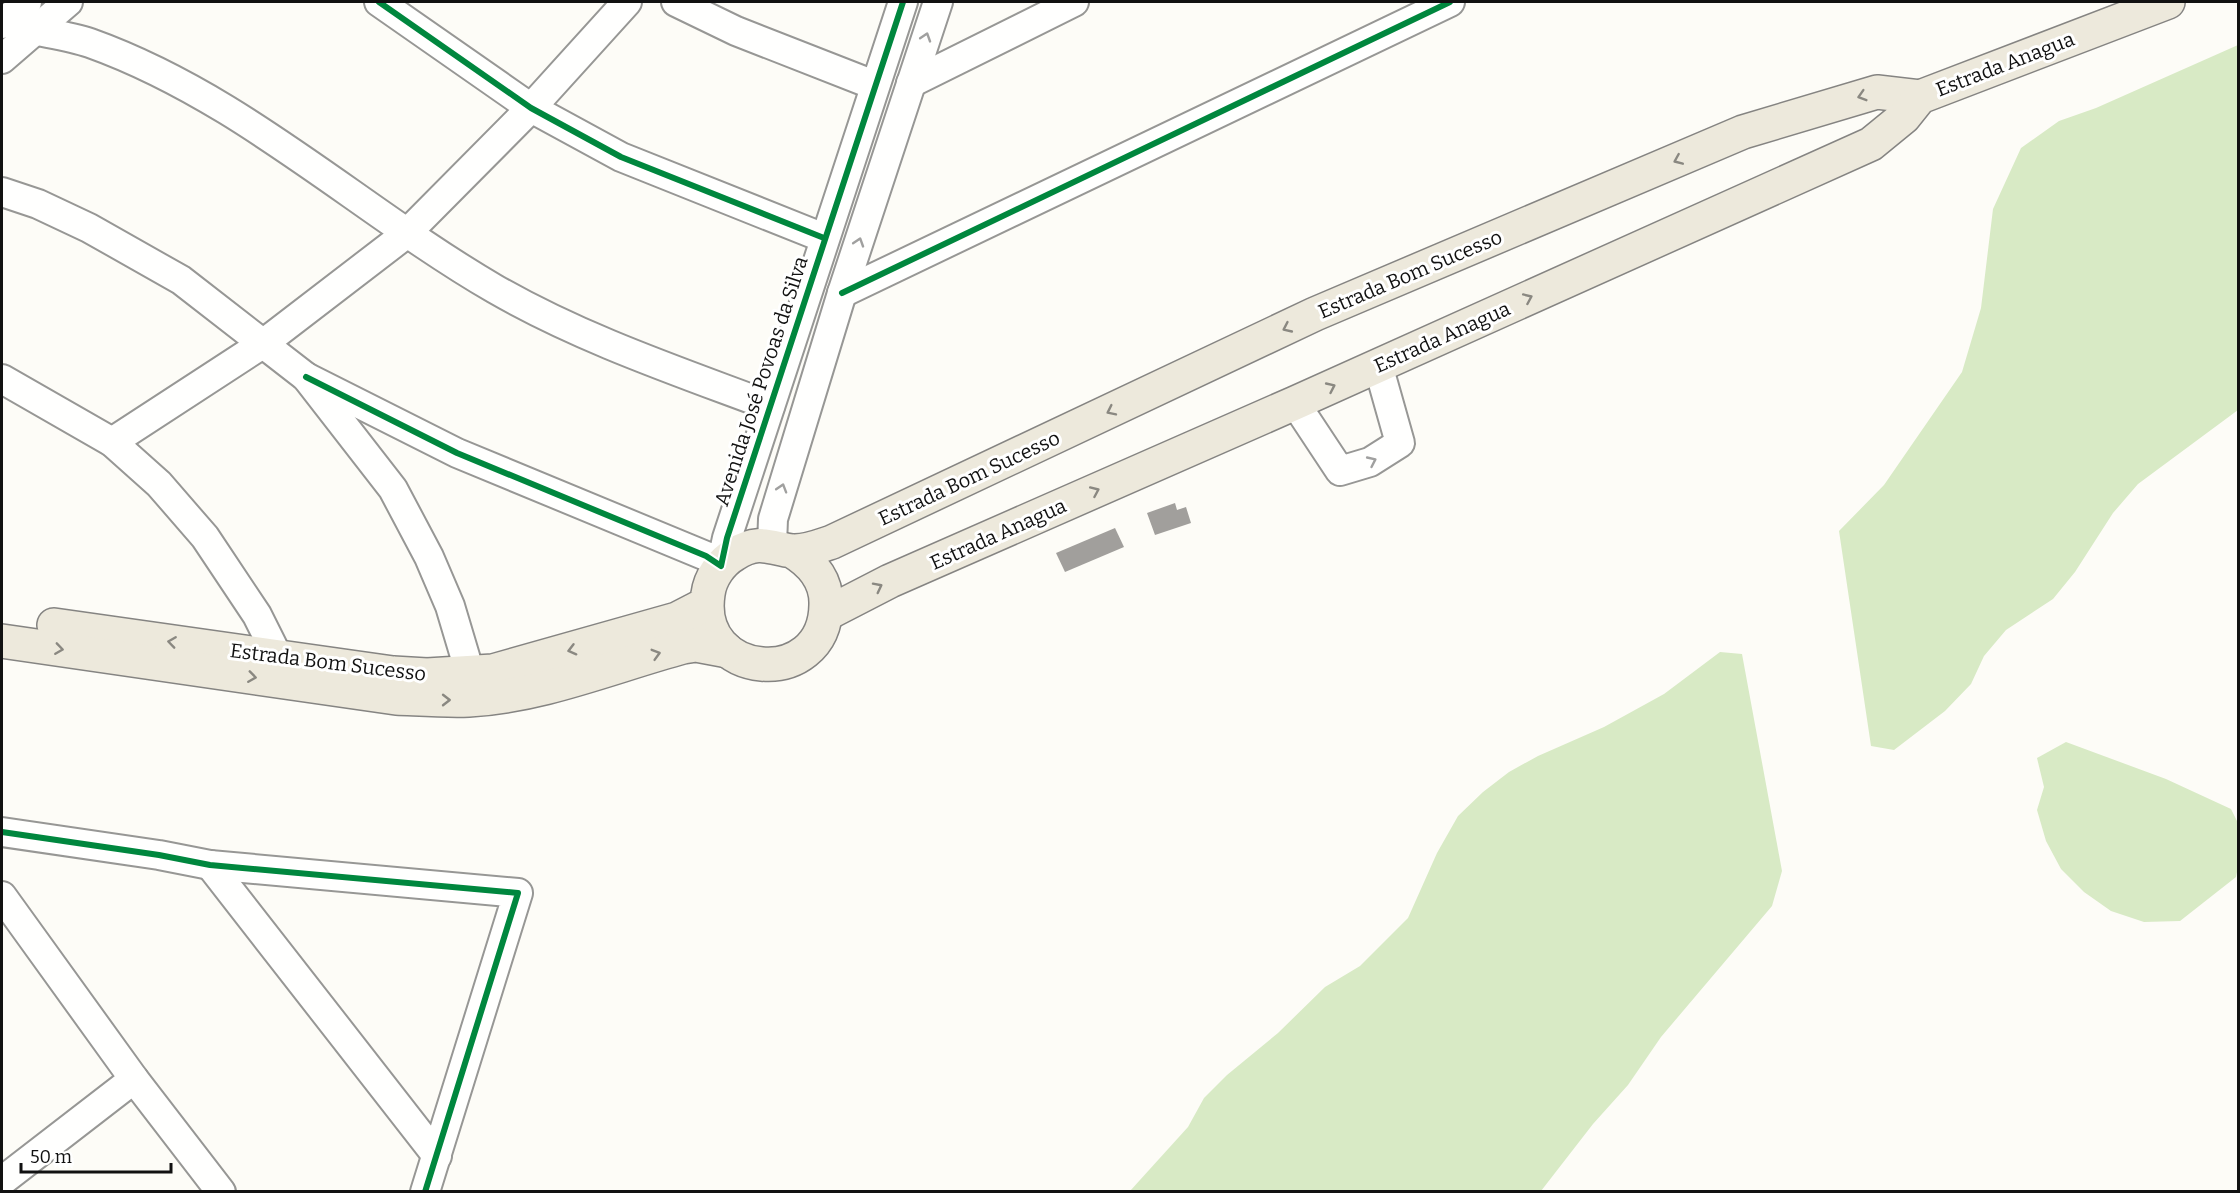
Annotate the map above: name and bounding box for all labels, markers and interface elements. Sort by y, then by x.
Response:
street label: Estrada Anagua [1932,27,2078,101]
one-way arrow [919,32,931,43]
one-way arrow [1857,89,1868,101]
one-way arrow [1673,152,1684,164]
street label: Estrada Bom Sucesso [1315,224,1505,324]
one-way arrow [852,237,864,248]
street label: Avenida José Povoas da Silva [709,253,813,509]
one-way arrow [1522,293,1533,305]
street label: Estrada Anagua [1370,296,1514,378]
one-way arrow [1282,320,1293,332]
one-way arrow [1325,382,1336,394]
one-way arrow [1106,404,1117,416]
street label: Estrada Bom Sucesso [875,425,1063,531]
one-way arrow [1365,456,1376,468]
one-way arrow [775,483,787,494]
one-way arrow [1089,486,1100,498]
street label: Estrada Anagua [926,493,1070,575]
one-way arrow [872,583,883,594]
one-way arrow [168,636,177,649]
street label: Estrada Bom Sucesso [229,638,427,686]
one-way arrow [567,642,577,655]
one-way arrow [55,643,64,655]
one-way arrow [650,649,661,661]
one-way arrow [248,671,257,683]
one-way arrow [441,694,450,706]
scale bar [21,1136,171,1174]
text: 50 m [30,1146,72,1168]

